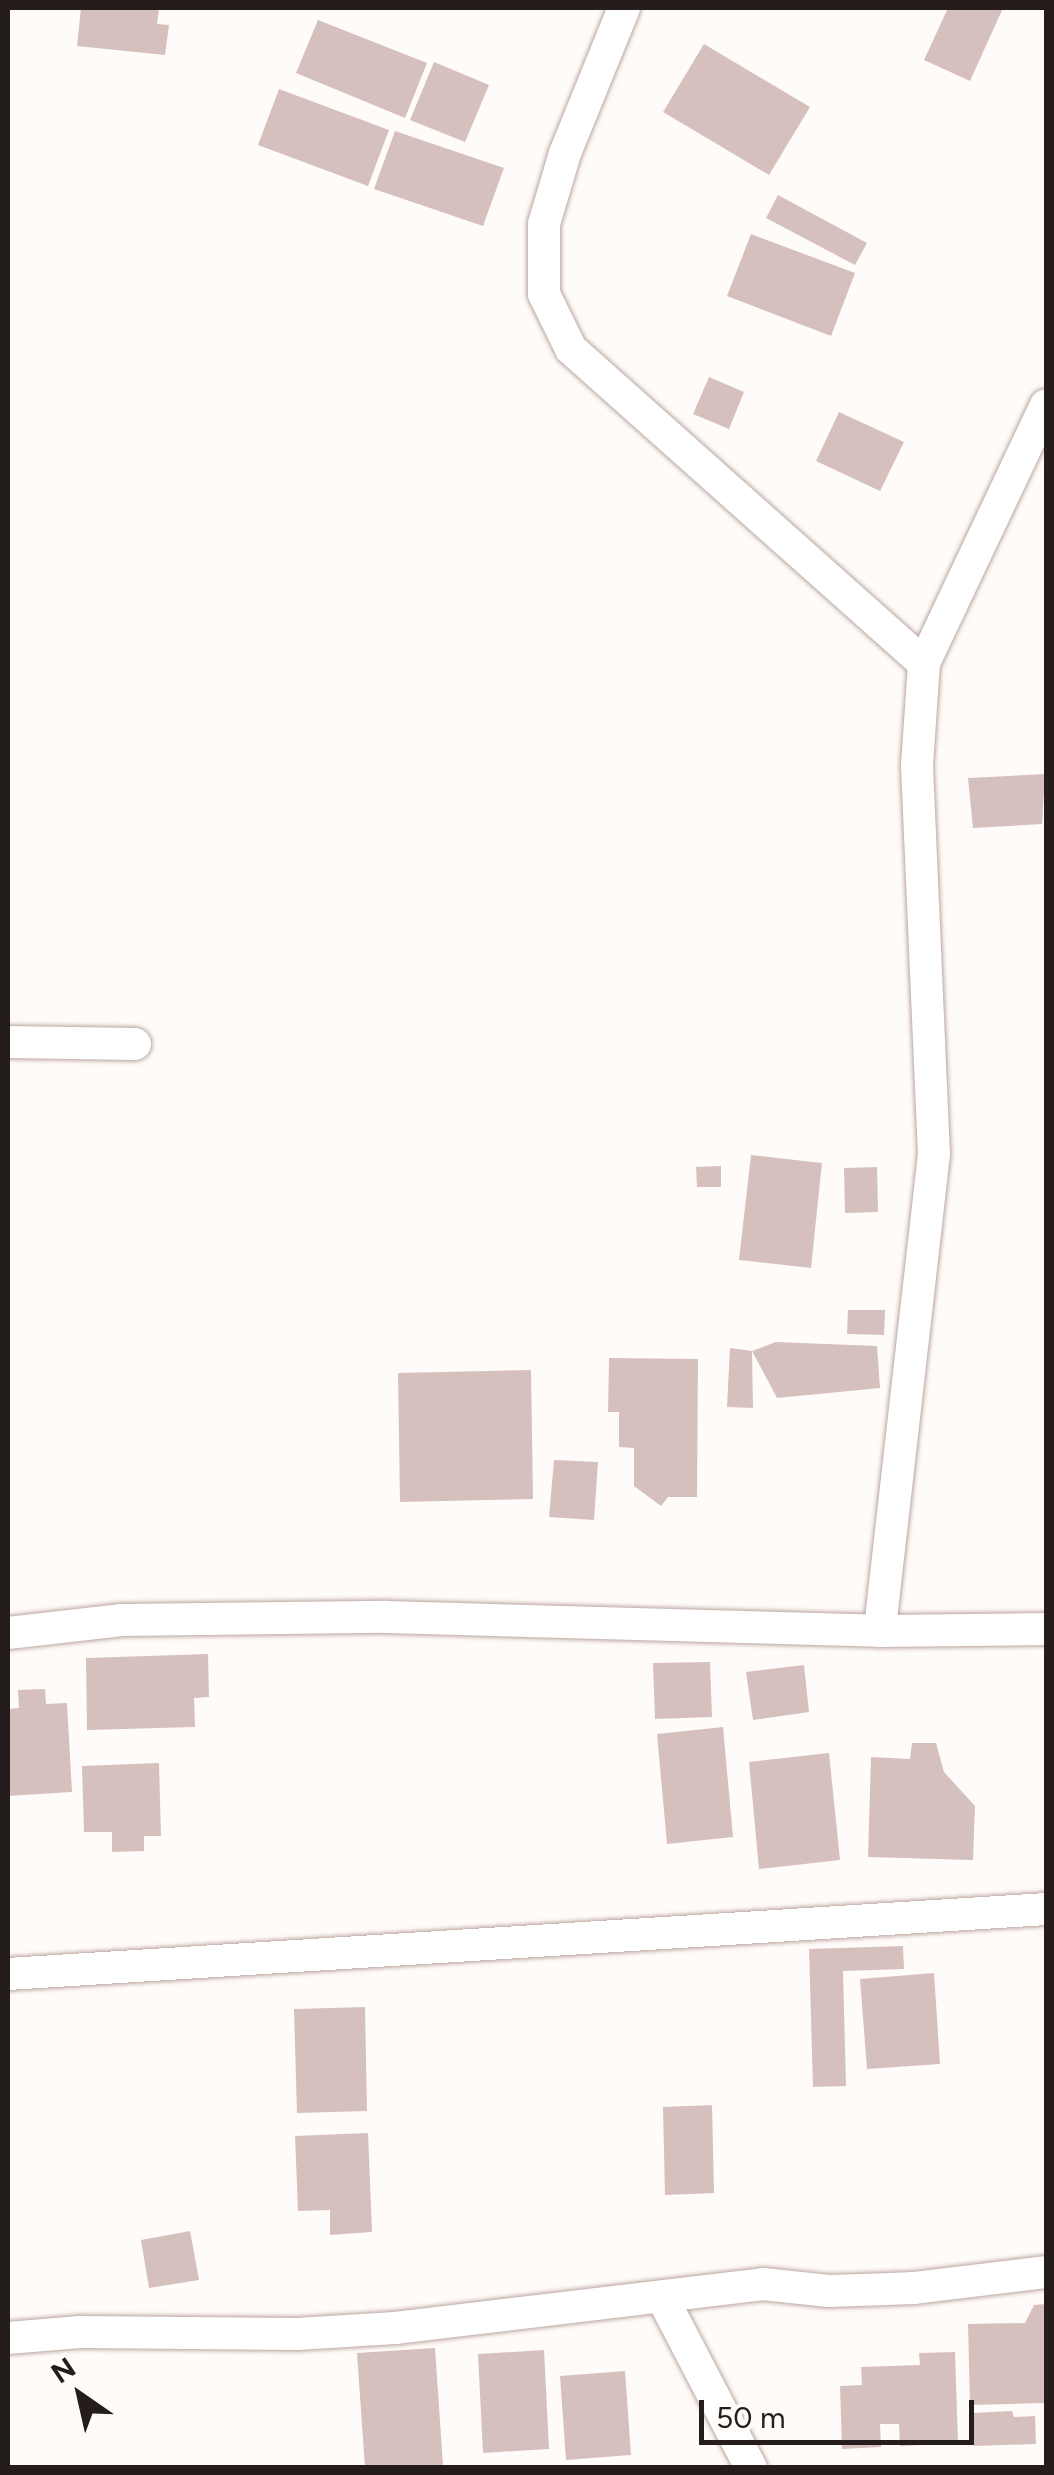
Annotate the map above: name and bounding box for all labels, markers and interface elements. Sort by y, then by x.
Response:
north arrow [30,2345,130,2445]
text: N [45,2350,82,2390]
scale bar [704,2380,979,2442]
text: 50 m [716,2399,785,2436]

